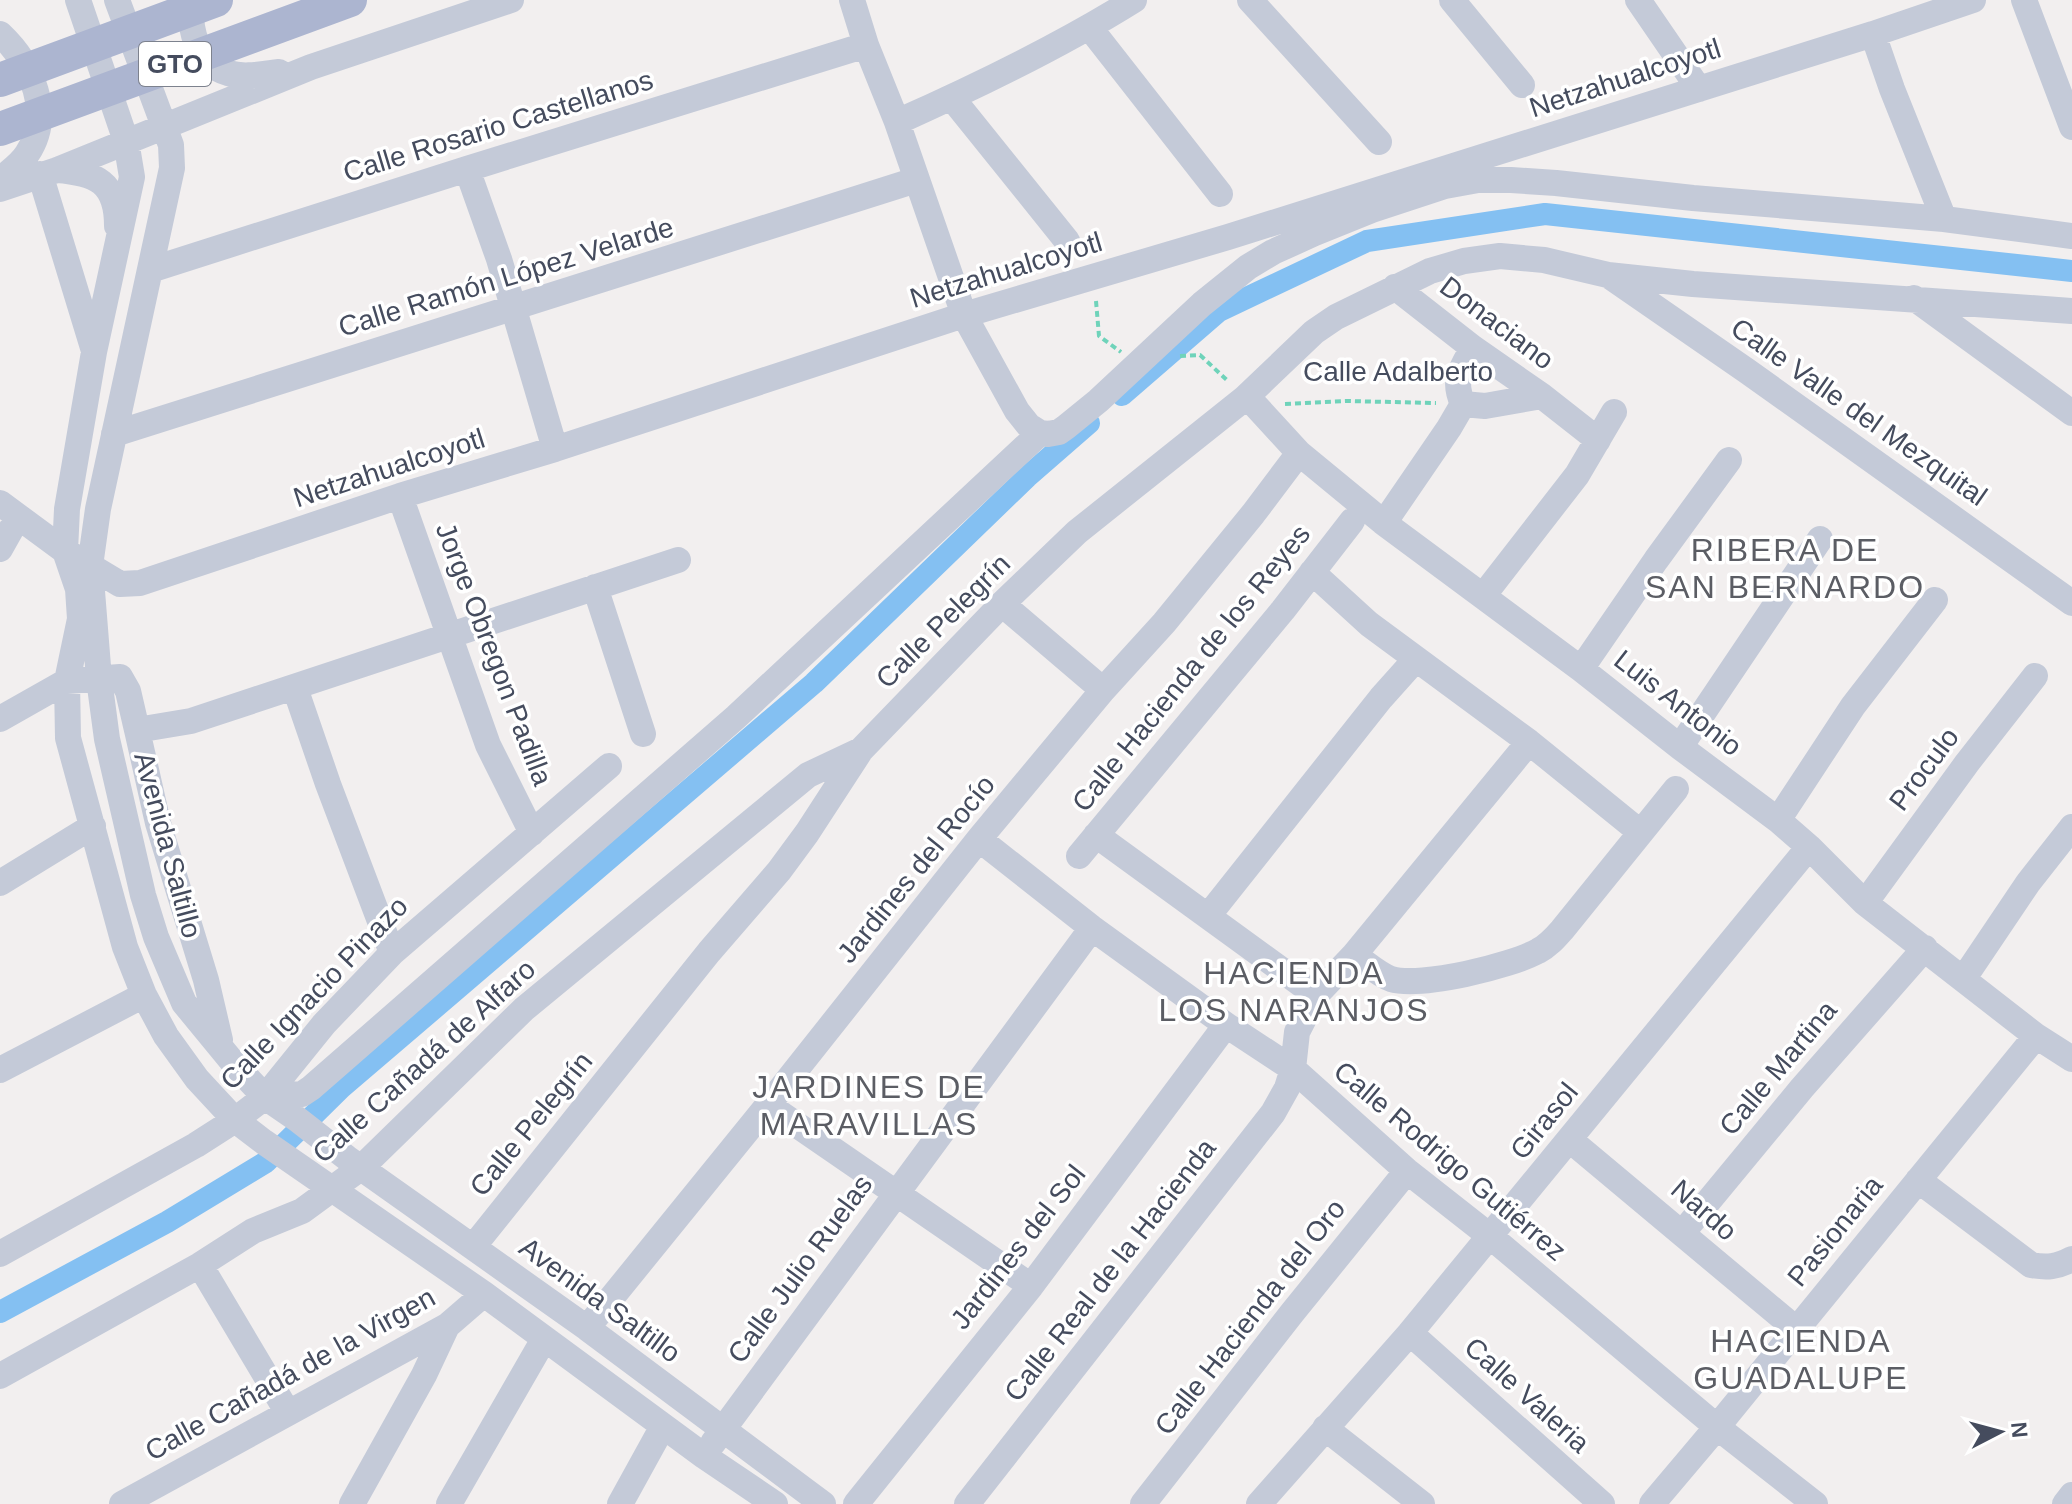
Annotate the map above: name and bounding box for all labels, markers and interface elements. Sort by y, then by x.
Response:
street label: Netzahualcoyotl [1525,32,1725,124]
road number: GTO [139,42,211,86]
street label: Calle Rosario Castellanos [339,64,657,188]
street label: Calle Ramón López Velarde [335,211,677,343]
street label: Netzahualcoyotl [906,226,1106,314]
street label: Donaciano [1434,270,1560,376]
street label: Calle Valle del Mezquital [1725,312,1993,512]
street label: Calle Adalberto [1303,356,1493,387]
street label: Netzahualcoyotl [289,422,489,514]
street label: Jorge Obregon Padilla [430,518,559,790]
street label: Calle Hacienda de los Reyes [1066,519,1316,817]
district label: RIBERA DE SAN BERNARDO [1645,532,1925,605]
street label: Calle Pelegrín [870,548,1016,694]
street label: Luis Antonio [1608,644,1748,762]
street label: Proculo [1883,722,1965,816]
street label: Avenida Saltillo [128,749,208,941]
street label: Jardines del Rocío [831,769,1001,969]
street label: Calle Ignacio Pinazo [214,890,414,1096]
street label: Calle Cañadá de Alfaro [307,953,541,1169]
district label: HACIENDA LOS NARANJOS [1158,955,1430,1028]
street label: Calle Martina [1713,995,1843,1141]
street label: Calle Pelegrín [464,1046,598,1202]
street label: Calle Rodrigo Gutiérrez [1328,1055,1572,1267]
district label: JARDINES DE MARAVILLAS [752,1069,986,1142]
street label: Girasol [1504,1077,1584,1165]
street label: Calle Real de la Hacienda [998,1133,1222,1407]
street label: Jardines del Sol [944,1159,1092,1335]
street label: Calle Julio Ruelas [722,1169,878,1369]
street label: Pasionaria [1781,1170,1889,1292]
street label: Nardo [1665,1173,1743,1247]
street label: Calle Hacienda del Oro [1149,1193,1351,1441]
street label: Avenida Saltillo [514,1231,686,1369]
street label: Calle Cañadá de la Virgen [140,1281,440,1467]
district label: HACIENDA GUADALUPE [1693,1323,1909,1396]
street label: Calle Valeria [1458,1331,1596,1459]
north arrow [1960,1392,2040,1472]
text: N [2006,1421,2033,1439]

